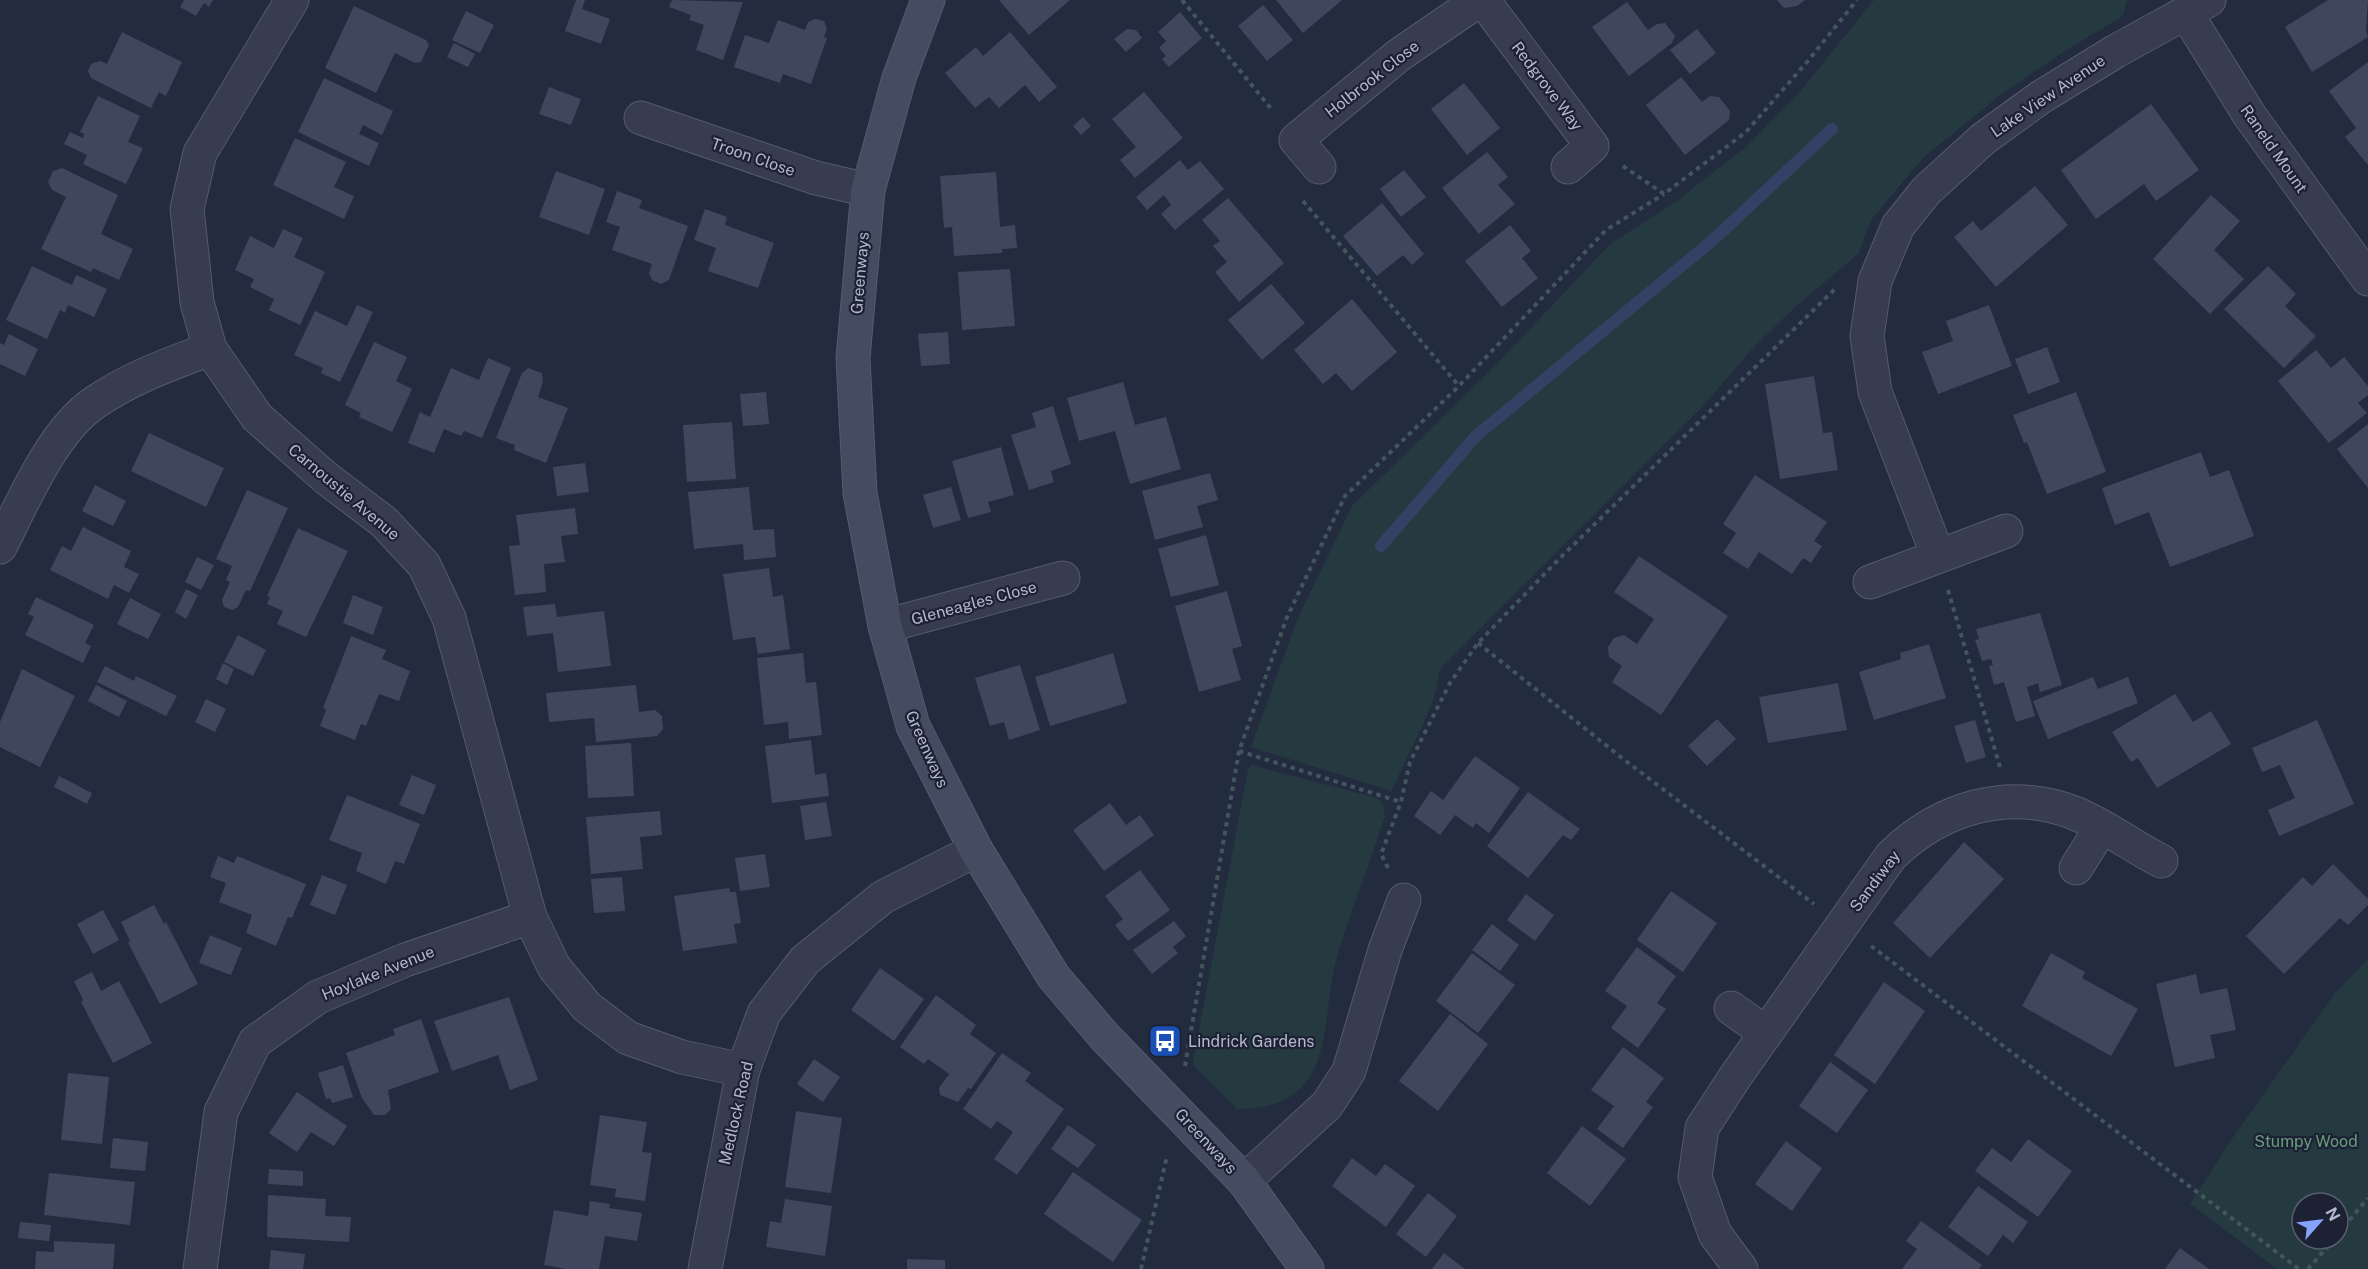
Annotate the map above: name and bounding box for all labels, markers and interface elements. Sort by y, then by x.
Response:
street label: Holbrook Close [1321,36,1423,122]
street label: Redgrove Way [1507,38,1587,134]
street label: Lake View Avenue [1987,51,2109,141]
street label: Raneld Mount [2237,101,2311,197]
street label: Troon Close [708,134,798,180]
street label: Greenways [847,231,873,315]
street label: Carnoustie Avenue [284,440,404,544]
street label: Gleneagles Close [909,577,1039,629]
street label: Greenways [902,708,952,790]
street label: Sandiway [1846,846,1904,915]
street label: Hoylake Avenue [319,942,437,1004]
bus stop icon: Lindrick Gardens [1147,1023,1183,1059]
place label: Lindrick Gardens [1188,1032,1314,1051]
street label: Medlock Road [715,1059,757,1167]
street label: Greenways [1171,1104,1241,1178]
park label: Stumpy Wood [2254,1132,2358,1151]
north arrow [2290,1191,2350,1251]
text: N [2321,1204,2344,1224]

